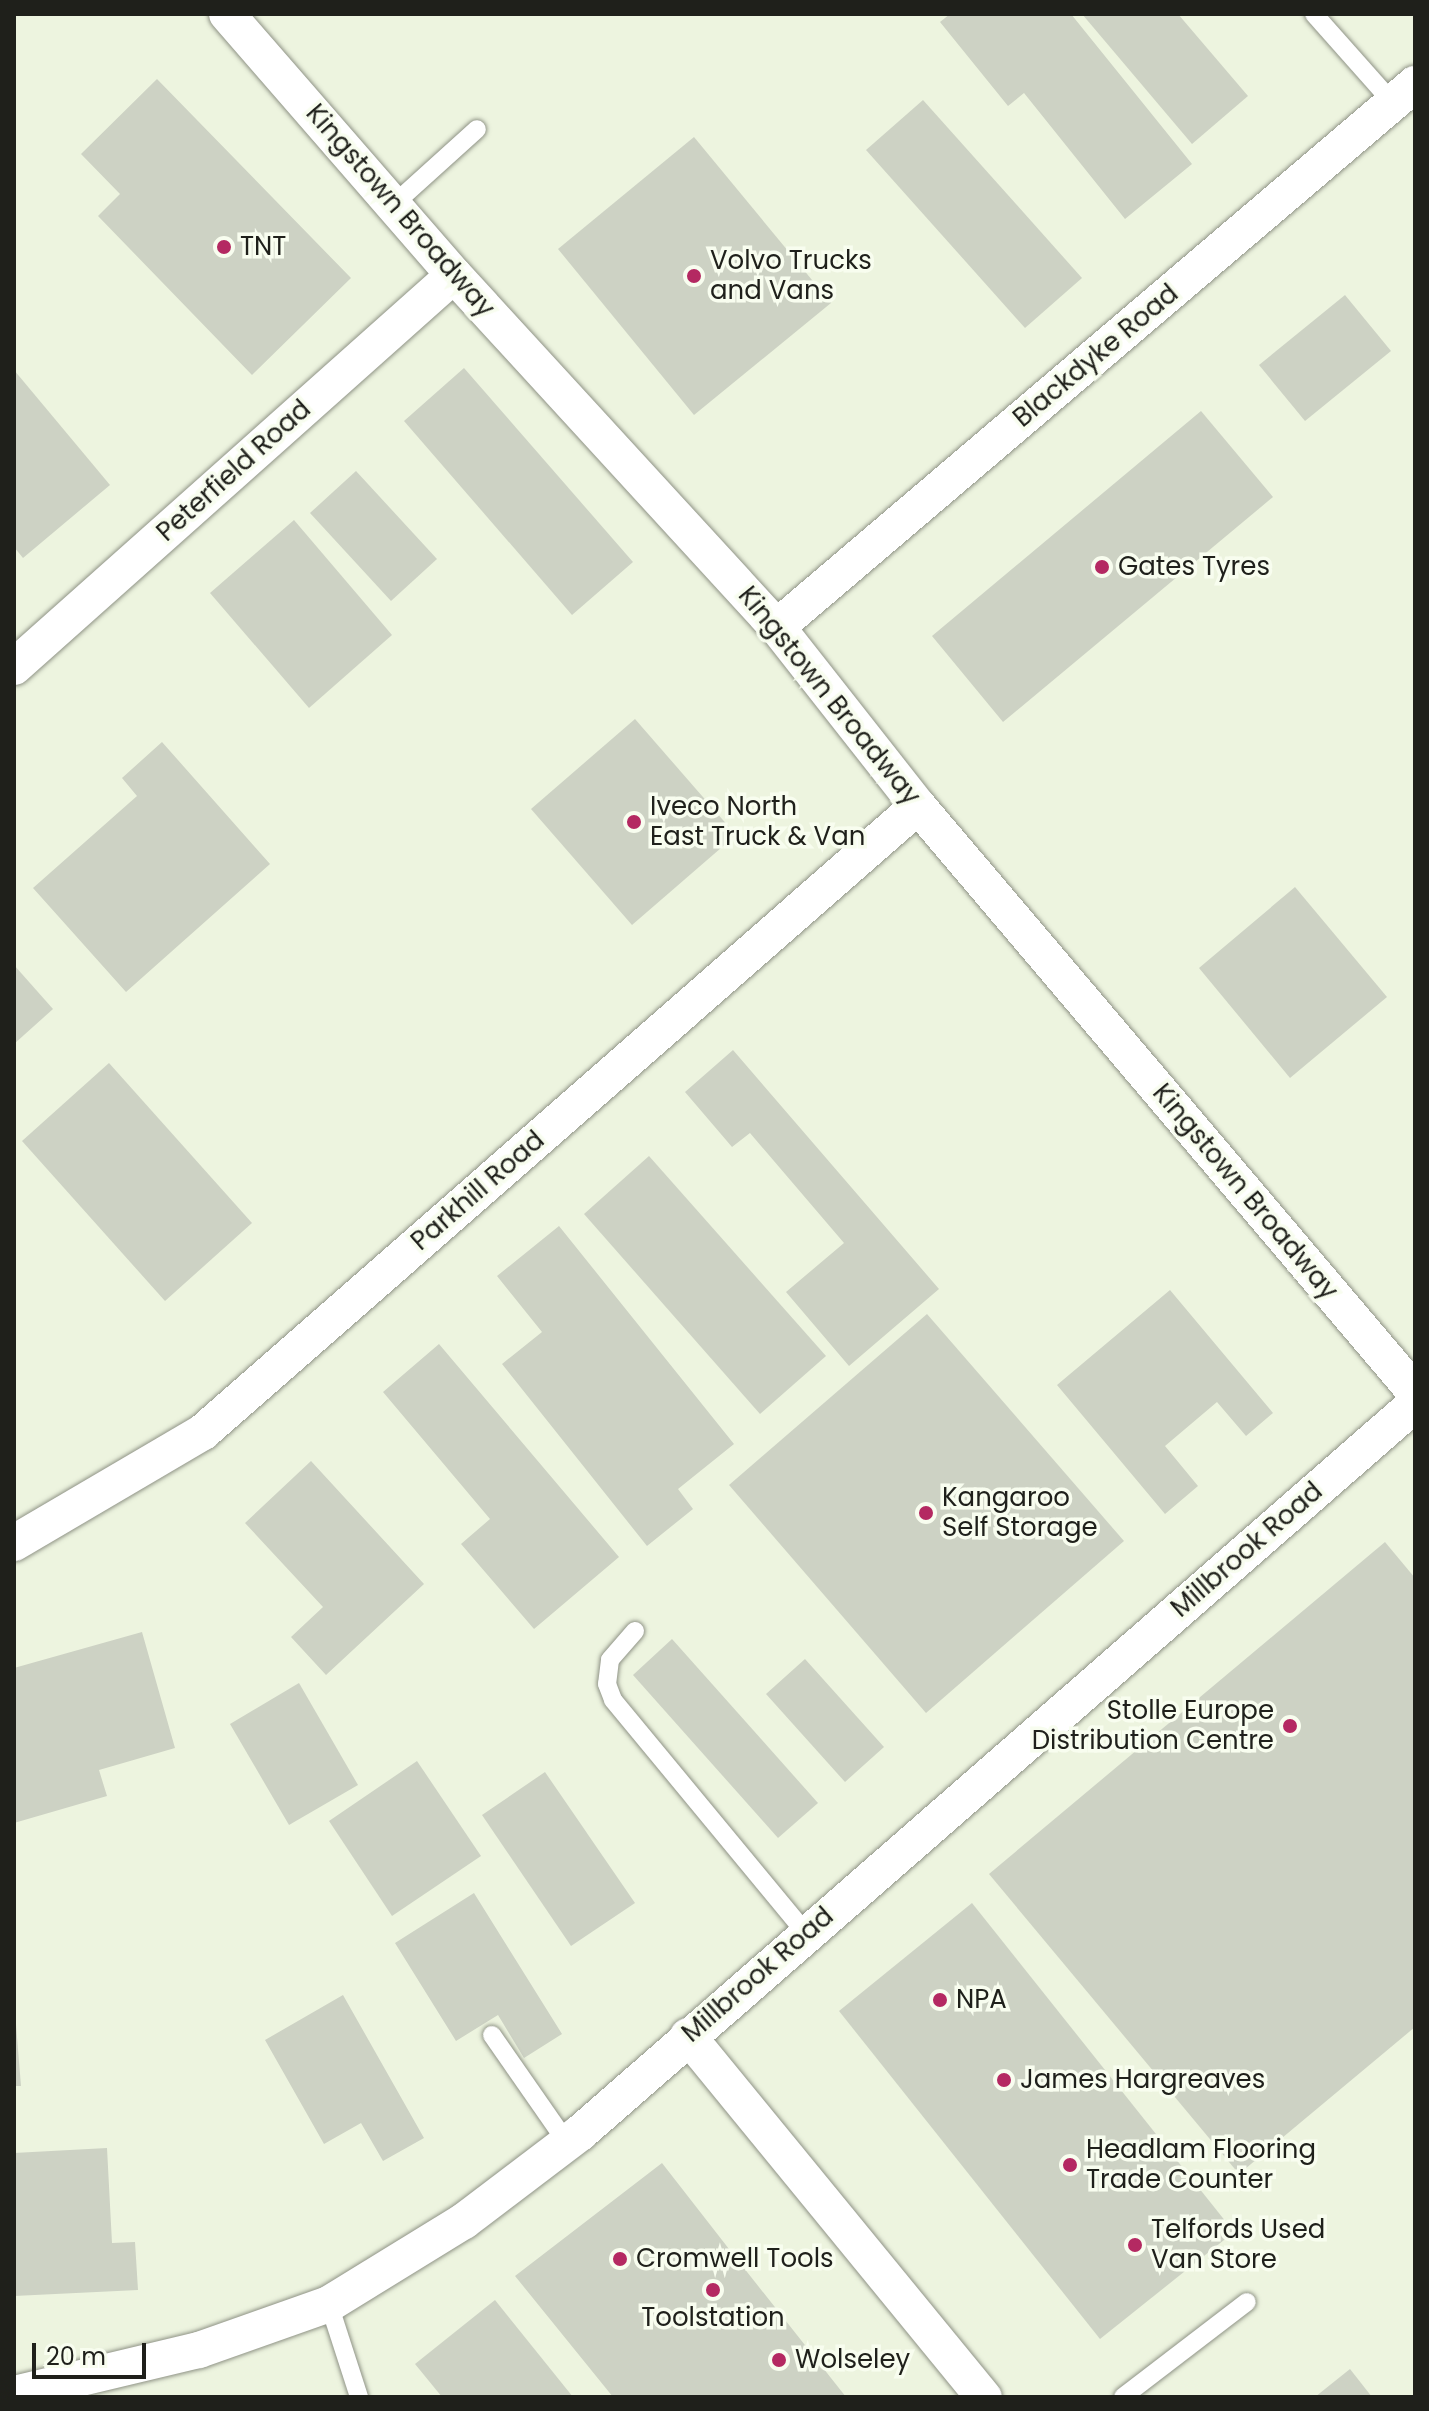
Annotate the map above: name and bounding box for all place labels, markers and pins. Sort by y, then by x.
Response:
place label: TNT [240,231,286,263]
marker: TNT [215,238,233,256]
place label: Volvo Trucks and Vans [710,245,872,306]
marker: Volvo Trucks and Vans [685,267,703,285]
place label: Gates Tyres [1118,551,1270,583]
marker: Gates Tyres [1093,558,1111,576]
place label: Iveco North East Truck & Van [650,791,865,852]
marker: Iveco North East Truck & Van [625,813,643,831]
place label: Kangaroo Self Storage [942,1482,1098,1544]
marker: Kangaroo Self Storage [917,1504,935,1522]
place label: Stolle Europe Distribution Centre [1032,1695,1274,1756]
marker: Stolle Europe Distribution Centre [1281,1717,1299,1735]
place label: NPA [956,1984,1007,2016]
marker: NPA [931,1991,949,2009]
place label: James Hargreaves [1020,2064,1265,2096]
marker: James Hargreaves [995,2071,1013,2089]
place label: Headlam Flooring Trade Counter [1086,2134,1316,2196]
marker: Headlam Flooring Trade Counter [1061,2156,1079,2174]
place label: Telfords Used Van Store [1151,2214,1325,2276]
marker: Telfords Used Van Store [1126,2236,1144,2254]
place label: Cromwell Tools [636,2243,834,2275]
marker: Cromwell Tools [611,2250,629,2268]
marker: Toolstation [704,2281,722,2299]
place label: Toolstation [641,2302,785,2334]
place label: Wolseley [795,2344,910,2376]
marker: Wolseley [770,2351,788,2369]

